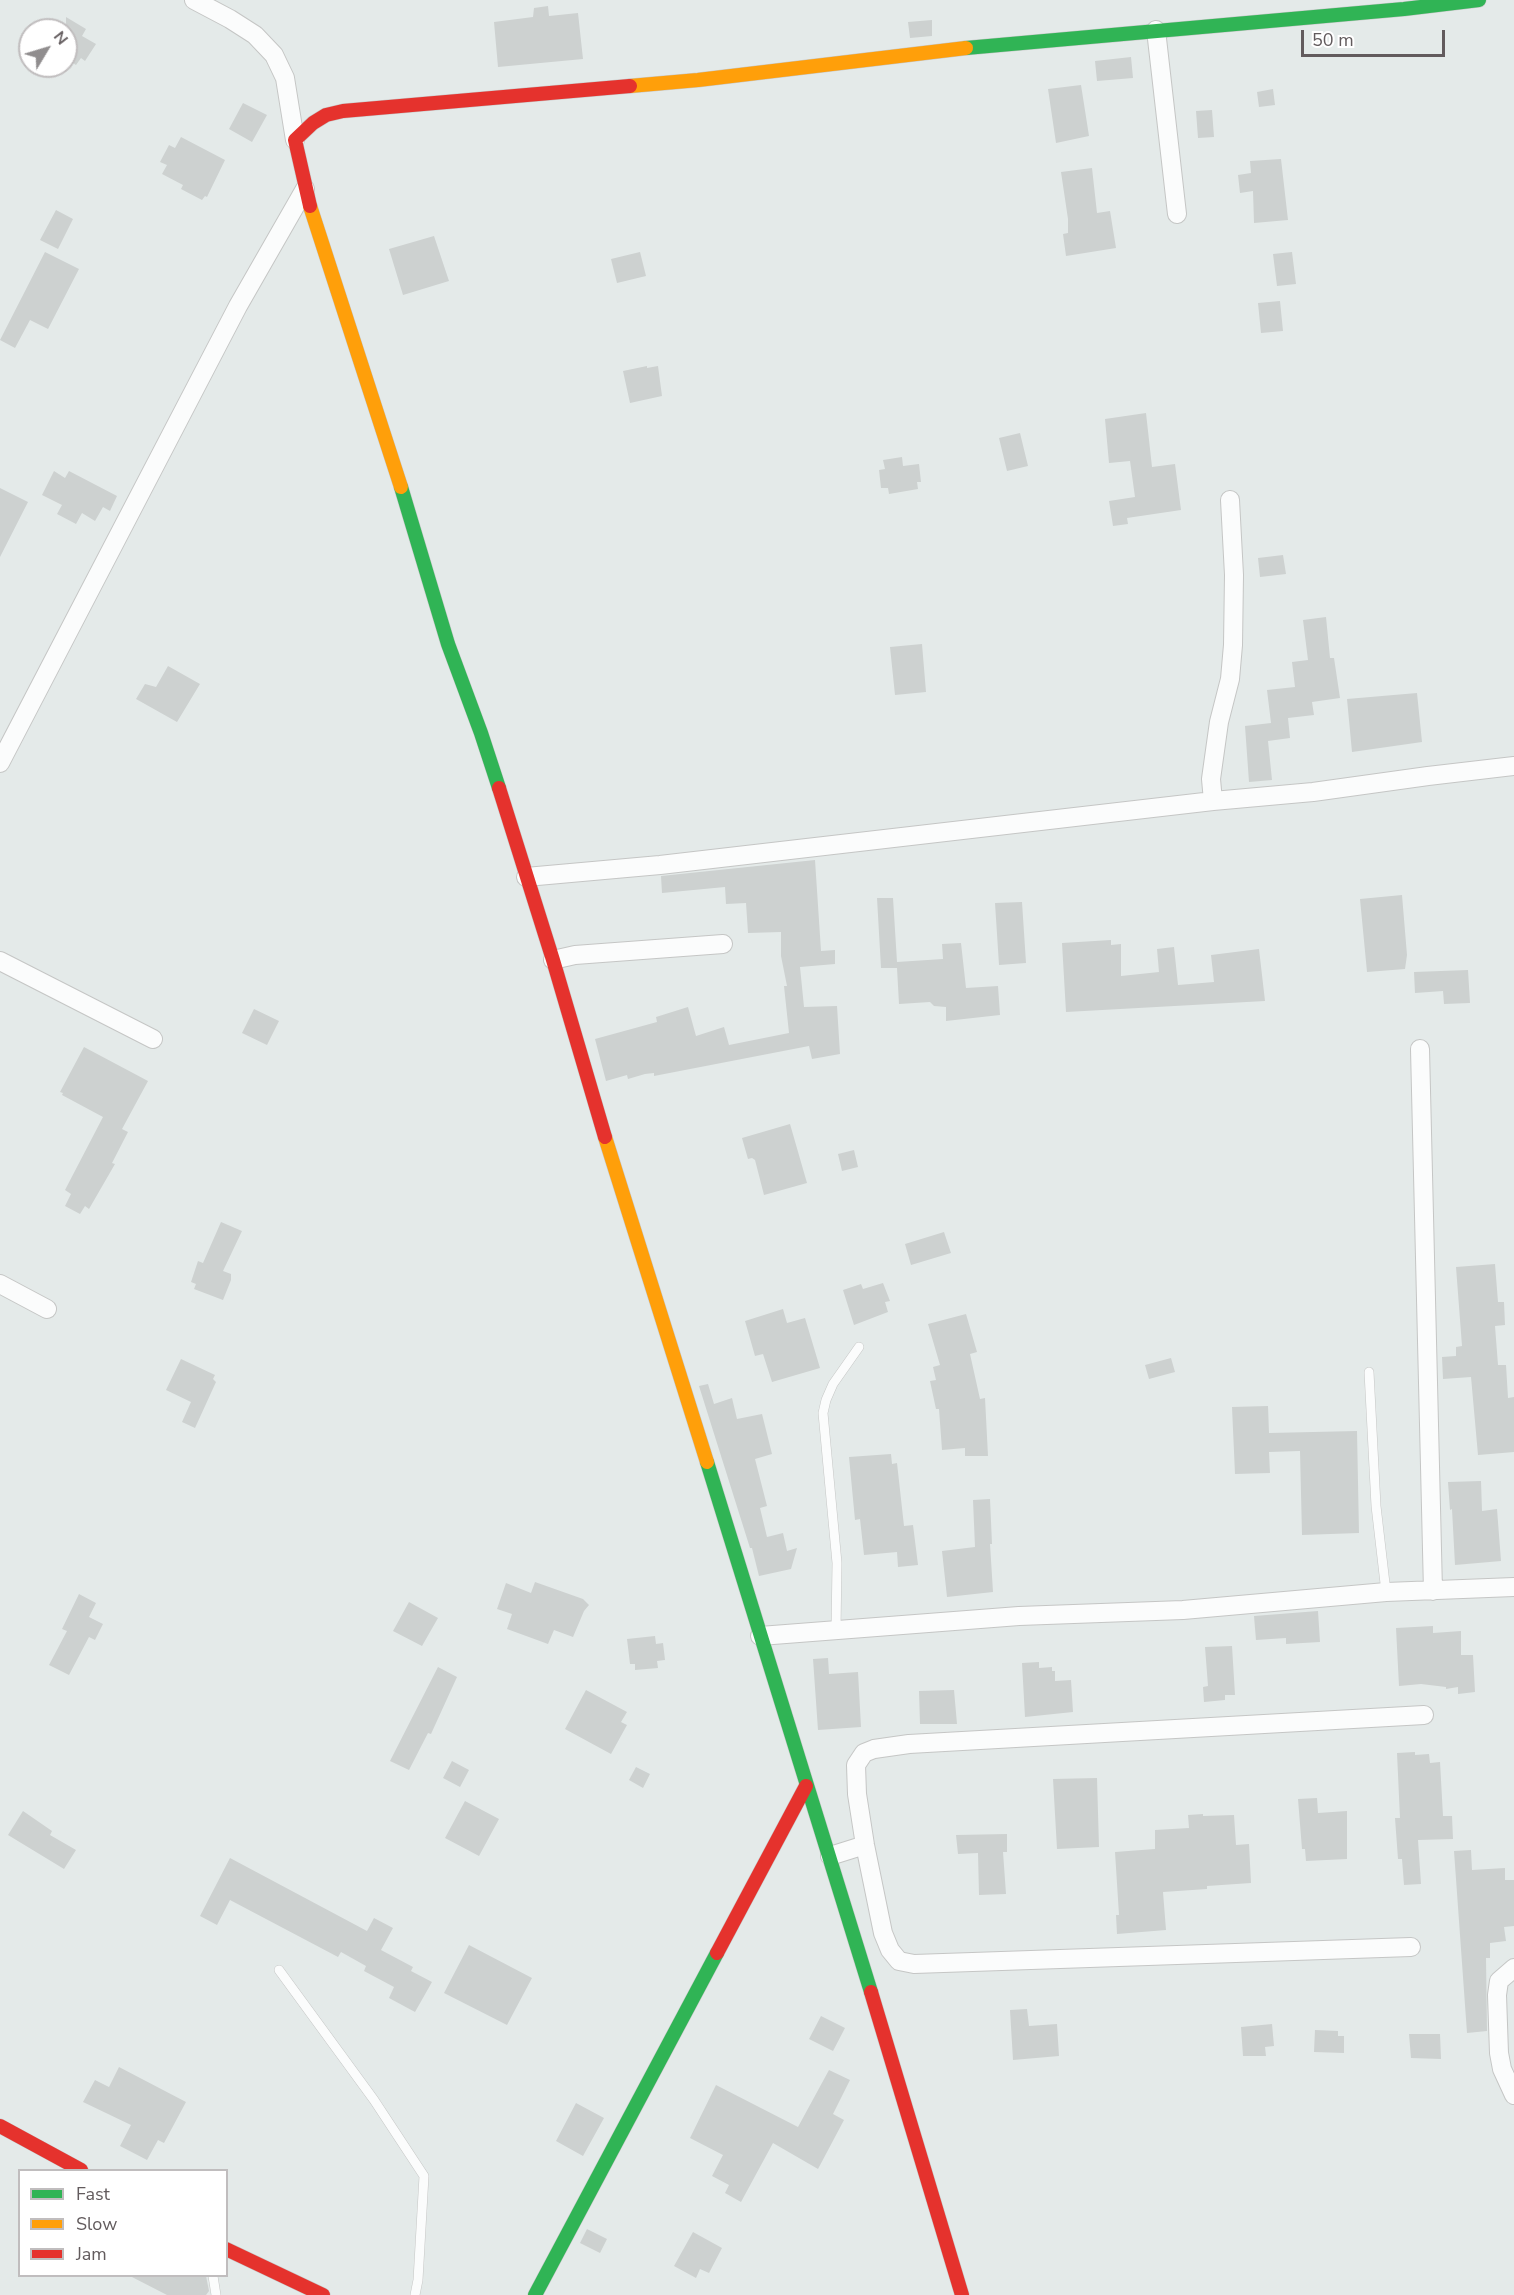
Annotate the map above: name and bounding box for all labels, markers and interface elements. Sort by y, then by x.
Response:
north arrow [18,18,78,78]
scale bar [1304,18,1448,56]
text: N [48,27,73,50]
text: 50 m [1312,28,1354,52]
legend [18,2169,228,2277]
text: Fast [76,2182,110,2206]
text: Slow [76,2212,117,2236]
text: Jam [76,2242,107,2266]

